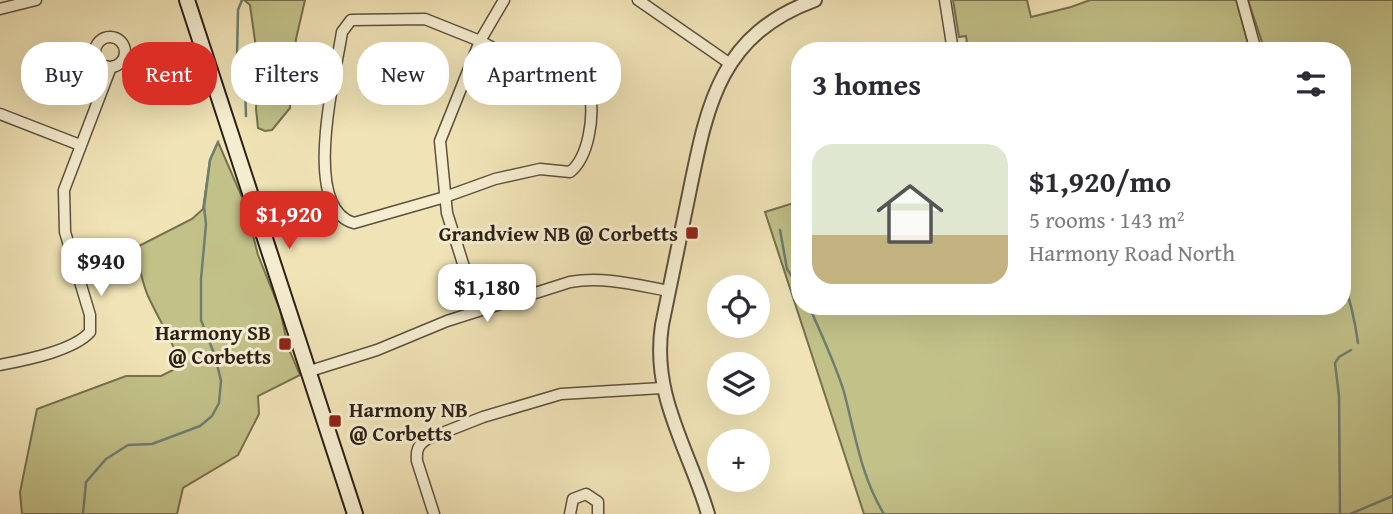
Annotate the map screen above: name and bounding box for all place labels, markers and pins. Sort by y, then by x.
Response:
pin: $1,920 [232,191,346,251]
place label: Grandview NB @ Corbetts [439,218,678,249]
marker: Grandview NB @ Corbetts [684,225,700,241]
pin: $940 [60,238,142,298]
pin: $1,180 [430,264,544,324]
place label: Harmony SB @ Corbetts [155,317,271,372]
marker: Harmony SB @ Corbetts [277,336,293,352]
place label: Harmony NB @ Corbetts [349,394,468,449]
marker: Harmony NB @ Corbetts [327,413,343,429]

